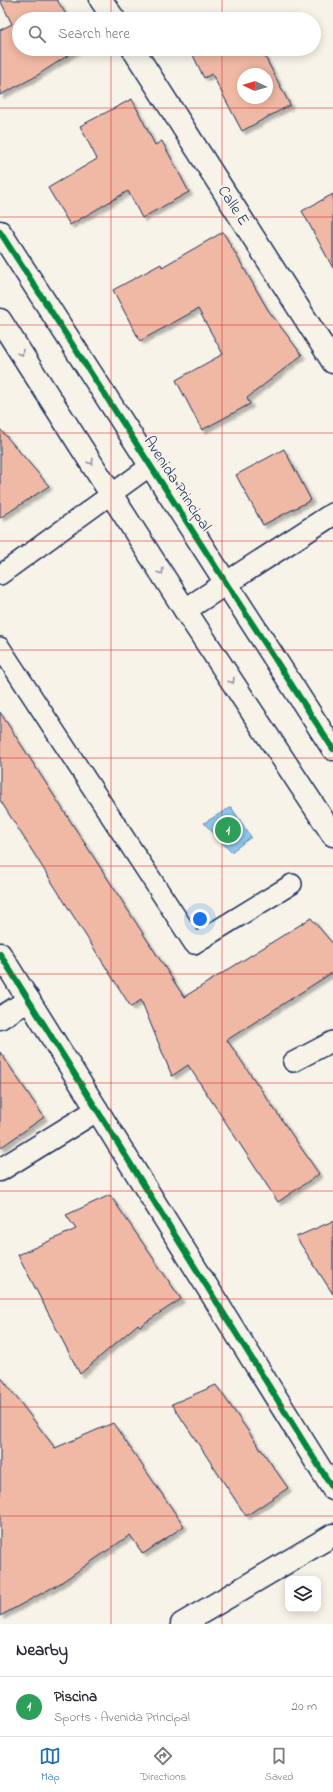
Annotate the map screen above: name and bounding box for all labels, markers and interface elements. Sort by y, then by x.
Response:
search box [12,12,321,56]
icon: search [26,23,48,45]
text: Search here [58,23,130,45]
north arrow [237,68,273,104]
street label: Calle E [211,181,255,231]
one-way arrow [16,348,23,355]
street label: Avenida Principal [137,431,217,537]
one-way arrow [86,458,94,465]
one-way arrow [156,568,164,575]
one-way arrow [227,676,234,683]
pin: 1 [215,815,241,845]
your location [190,909,210,929]
map controls [285,1576,321,1612]
button: layers [285,1576,321,1612]
text: Nearby [16,1638,68,1663]
text: Piscina [54,1686,97,1708]
text: 1 [27,1697,31,1716]
text: 20 m [292,1697,317,1716]
text: Sports · Avenida Principal [54,1708,190,1727]
tab: Map [39,1745,61,1785]
tab: Directions [140,1745,186,1785]
tab: Saved [265,1745,294,1785]

